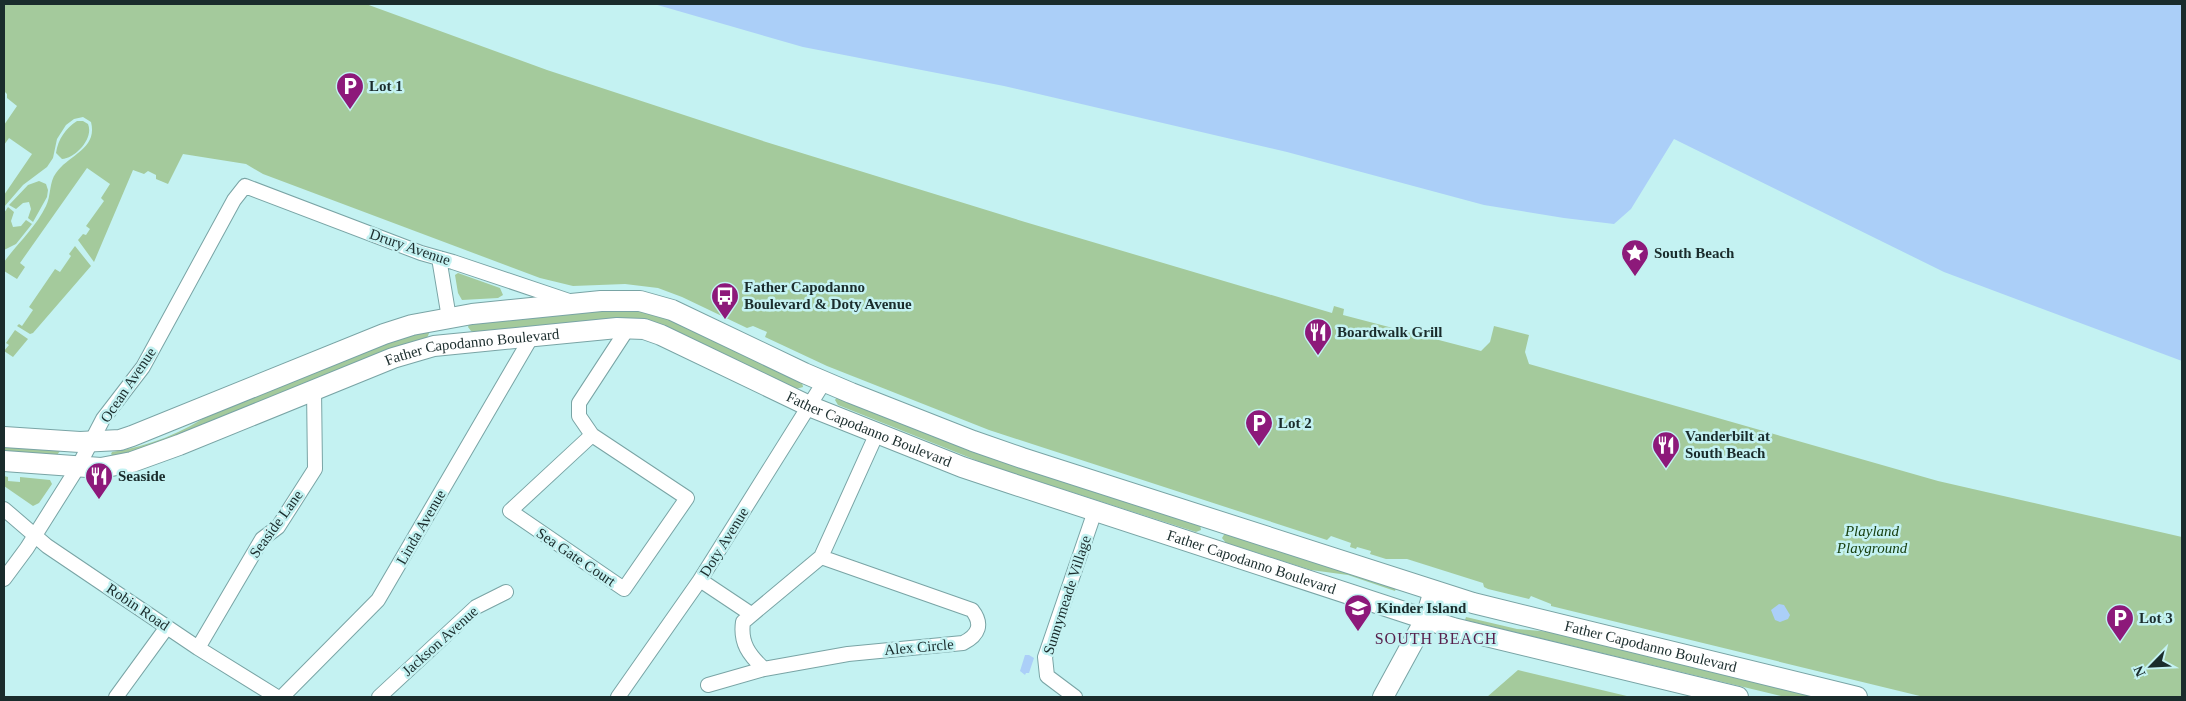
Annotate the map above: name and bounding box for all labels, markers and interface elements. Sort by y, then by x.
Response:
parking icon: Lot 1 [335,71,365,110]
place label: Lot 1 [369,78,403,94]
street label: Drury Avenue [368,226,453,268]
place icon: South Beach [1620,238,1650,277]
place label: South Beach [1654,245,1735,261]
place label: Father Capodanno Boulevard & Doty Avenue [744,279,912,312]
bus stop icon: Father Capodanno Boulevard & Doty Avenue [710,281,740,320]
restaurant icon: Boardwalk Grill [1303,317,1333,356]
place label: Boardwalk Grill [1337,324,1442,340]
street label: Father Capodanno Boulevard [382,326,561,368]
street label: Ocean Avenue [97,344,159,425]
street label: Father Capodanno Boulevard [784,388,954,470]
parking icon: Lot 2 [1244,408,1274,447]
place label: Lot 2 [1278,415,1312,431]
place label: Vanderbilt at South Beach [1685,428,1770,461]
restaurant icon: Vanderbilt at South Beach [1651,430,1681,469]
restaurant icon: Seaside [84,461,114,500]
place label: Seaside [118,468,166,484]
street label: Seaside Lane [246,487,306,561]
street label: Linda Avenue [393,487,449,567]
street label: Doty Avenue [696,504,752,580]
park label: Playland Playground [1836,523,1908,556]
street label: Sea Gate Court [534,525,619,590]
street label: Father Capodanno Boulevard [1165,527,1338,597]
street label: Sunnymeade Village [1040,533,1094,657]
street label: Robin Road [104,580,173,634]
school or university icon: Kinder Island [1343,593,1373,632]
place label: Kinder Island [1377,600,1467,616]
street label: Jackson Avenue [399,603,481,679]
parking icon: Lot 3 [2105,603,2135,642]
place label: Lot 3 [2139,610,2173,626]
street label: Father Capodanno Boulevard [1563,618,1739,675]
district label: SOUTH BEACH [1375,630,1497,647]
street label: Alex Circle [884,636,955,658]
north arrow [2126,641,2176,691]
text: N [2131,663,2148,679]

